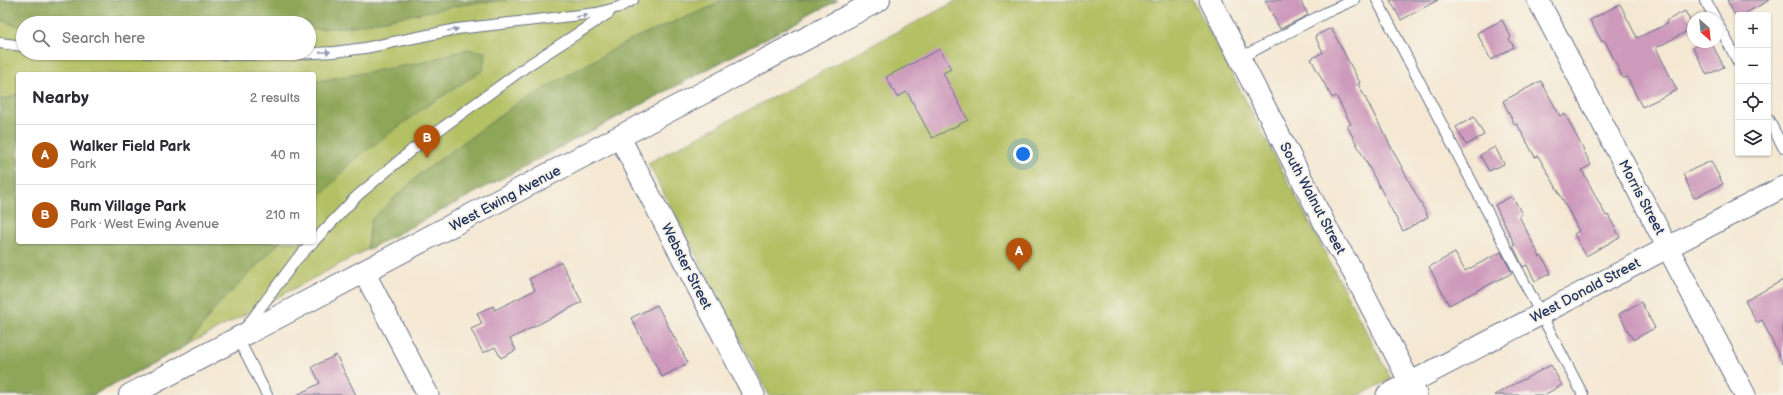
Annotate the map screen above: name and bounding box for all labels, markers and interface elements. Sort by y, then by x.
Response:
north arrow [1687,12,1723,48]
map controls [1735,12,1771,156]
button: + [1735,12,1771,48]
one-way arrow [576,13,588,19]
search box [16,16,316,60]
icon: search [30,27,52,49]
one-way arrow [447,27,459,33]
text: Search here [62,29,145,48]
button: − [1735,48,1771,84]
one-way arrow [319,49,331,56]
button: locate [1735,84,1771,120]
text: Nearby [32,88,89,108]
text: 2 results [250,90,300,106]
button: layers [1735,120,1771,156]
pin: B [414,125,440,158]
text: Walker Field Park [70,137,190,156]
street label: South Walnut Street [1276,139,1350,258]
your location [1013,144,1033,164]
text: A [41,147,49,163]
text: 40 m [270,147,300,163]
text: Park [70,156,96,172]
street label: Morris Street [1615,157,1669,238]
street label: West Ewing Avenue [447,162,564,235]
text: Rum Village Park [70,197,186,216]
text: B [40,207,50,223]
text: 210 m [266,207,300,223]
text: Park · West Ewing Avenue [70,216,219,232]
street label: Webster Street [658,220,716,313]
pin: A [1006,238,1032,271]
street label: West Donald Street [1527,254,1644,327]

